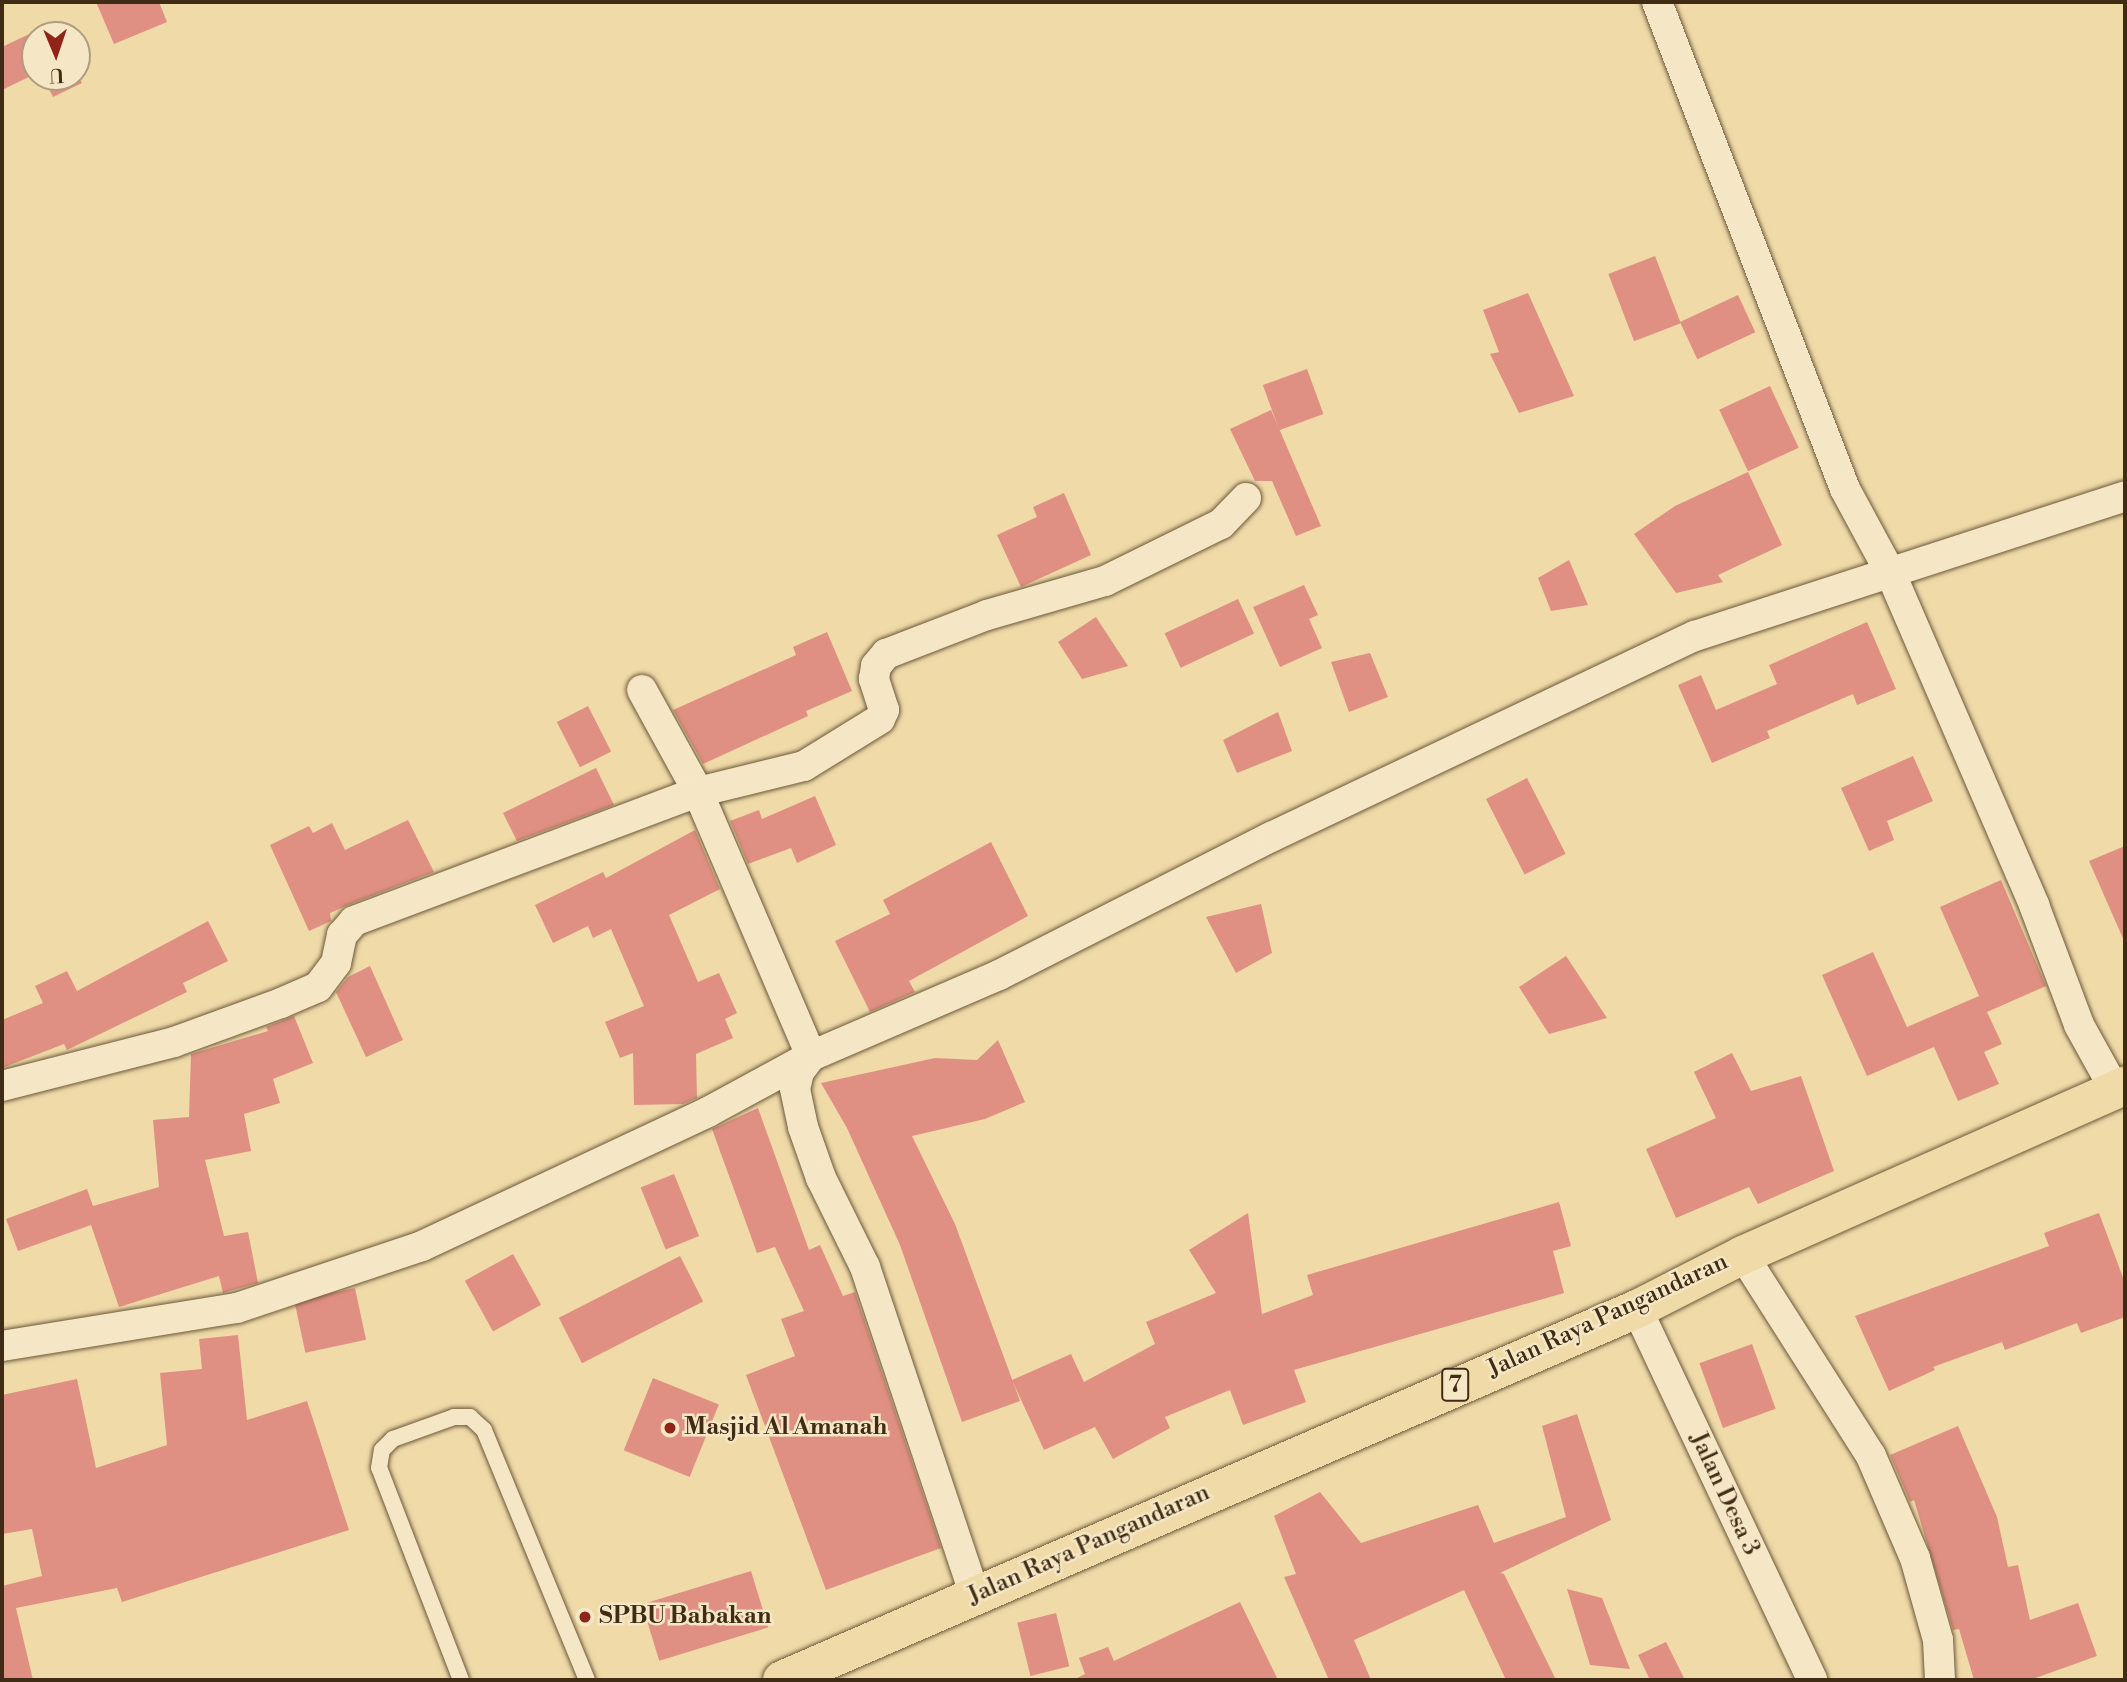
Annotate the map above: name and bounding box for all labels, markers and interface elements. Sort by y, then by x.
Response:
north arrow [21,21,91,91]
text: U [49,63,64,87]
street label: Jalan Raya Pangandaran [1483,1248,1733,1384]
road number: 7 [1441,1366,1469,1404]
place label: Masjid Al Amanah [684,1414,887,1442]
marker: Masjid Al Amanah [662,1420,678,1436]
street label: Jalan Desa 3 [1683,1428,1765,1560]
street label: Jalan Raya Pangandaran [964,1479,1214,1611]
place label: SPBU Babakan [599,1603,771,1631]
marker: SPBU Babakan [577,1609,593,1625]

